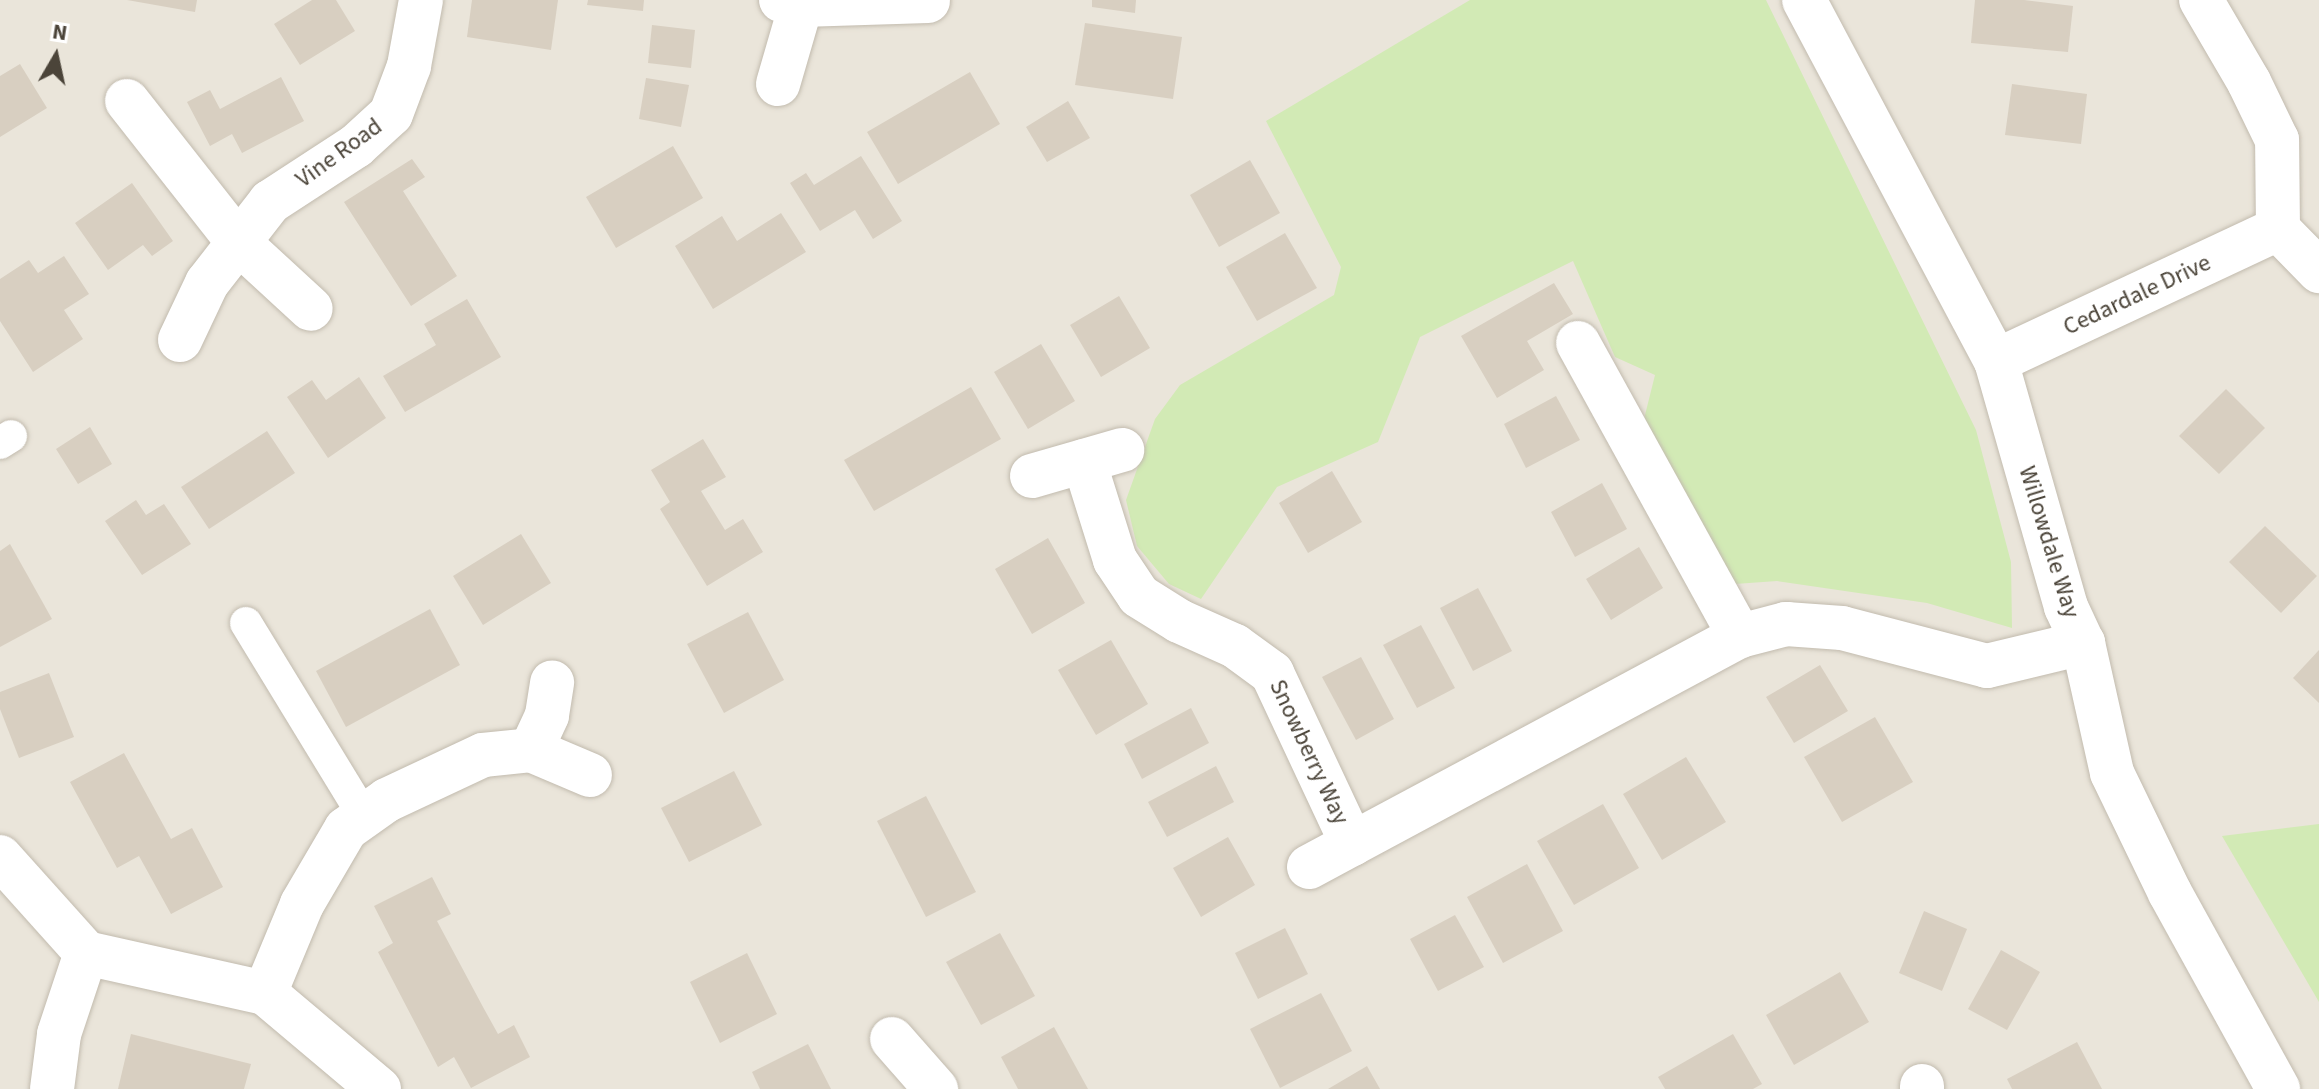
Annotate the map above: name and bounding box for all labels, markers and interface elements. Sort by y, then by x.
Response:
text: N [50,15,69,49]
north arrow [16,16,96,96]
street label: Vine Road [290,112,388,194]
street label: Cedardale Drive [2059,248,2215,342]
street label: Willowdale Way [2012,463,2086,621]
street label: Snowberry Way [1263,675,1355,829]

